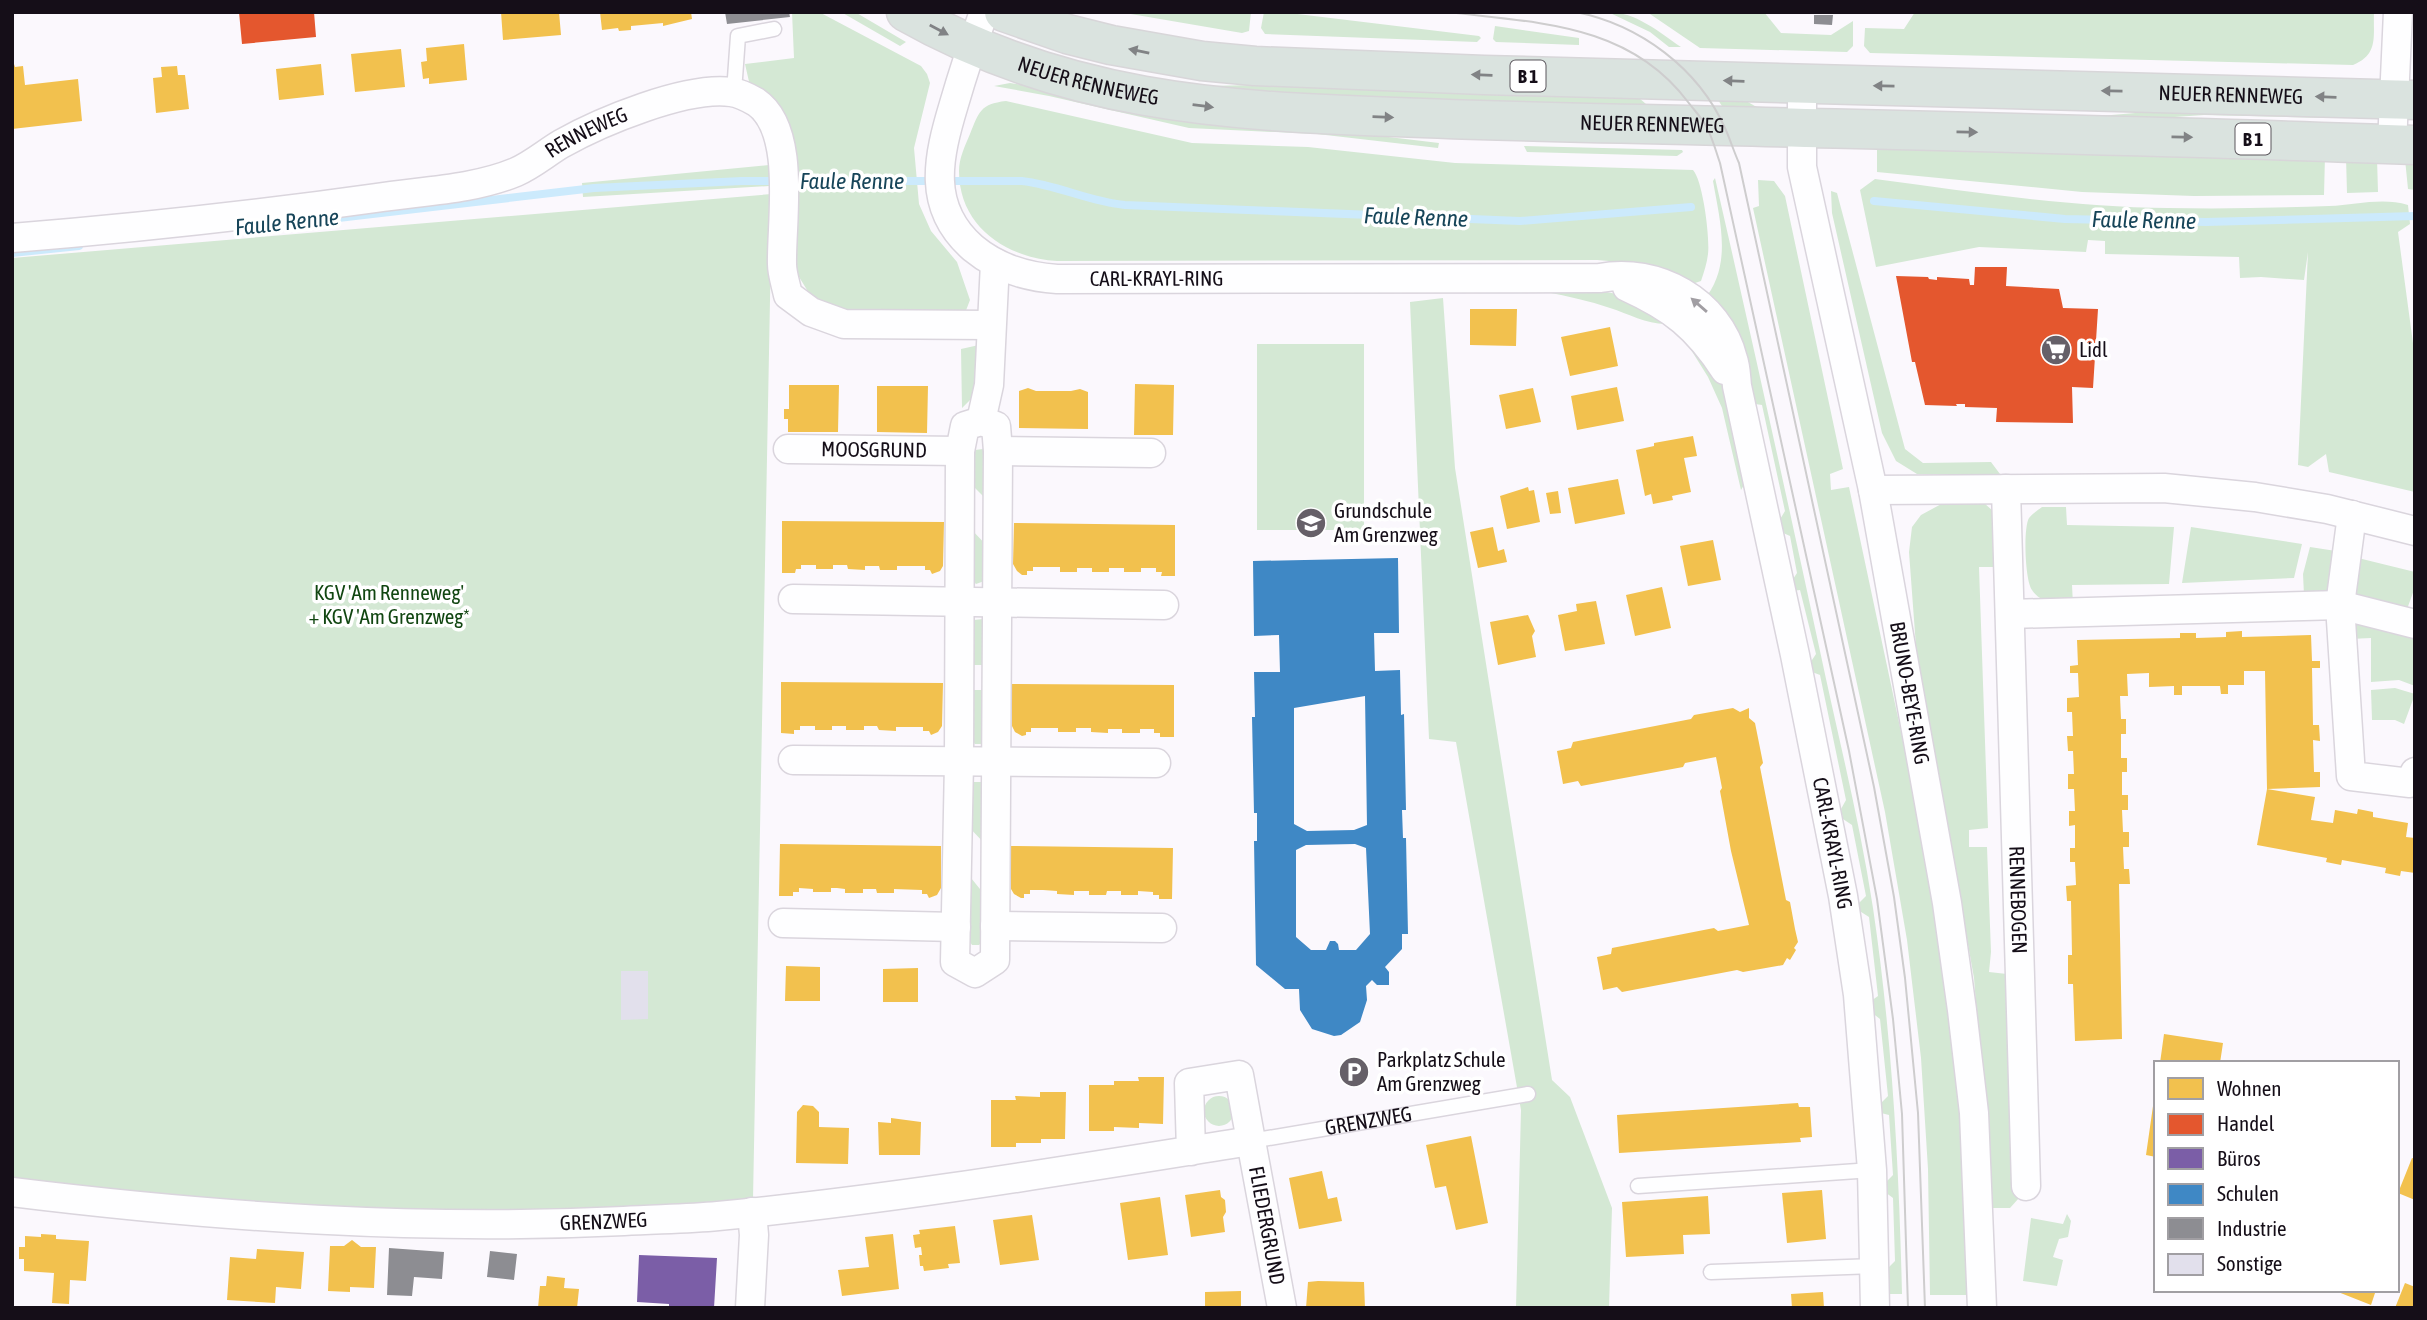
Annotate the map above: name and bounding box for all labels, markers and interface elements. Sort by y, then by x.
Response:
one-way arrow [929,24,949,36]
one-way arrow [1128,45,1150,56]
street label: NEUER RENNEWEG [1015,51,1161,109]
road number: B 1 [1510,60,1546,92]
one-way arrow [1470,69,1492,80]
one-way arrow [1722,75,1744,87]
one-way arrow [1873,80,1895,91]
street label: NEUER RENNEWEG [2158,80,2303,108]
one-way arrow [2100,85,2122,96]
one-way arrow [2315,91,2337,103]
one-way arrow [1192,100,1214,111]
street label: RENNEWEG [540,102,630,162]
street label: NEUER RENNEWEG [1580,110,1725,137]
one-way arrow [1372,111,1394,122]
road number: B 1 [2236,124,2270,154]
one-way arrow [1957,126,1979,138]
one-way arrow [2171,132,2193,143]
water label: Faule Renne [800,168,904,194]
water label: Faule Renne [1363,202,1469,232]
water label: Faule Renne [234,204,340,240]
water label: Faule Renne [2091,206,2197,234]
street label: CARL-KRAYL-RING [1090,266,1223,290]
one-way arrow [1690,298,1707,313]
supermarket icon: Lidl [2039,333,2073,367]
place label: Lidl [2079,337,2108,361]
street label: MOOSGRUND [821,436,927,462]
place label: Grundschule Am Grenzweg [1334,498,1438,546]
school or university icon: Grundschule Am Grenzweg [1294,506,1328,540]
park label: KGV 'Am Renneweg' + KGV 'Am Grenzweg* [308,580,470,628]
street label: BRUNO-BEYE-RING [1886,620,1935,766]
street label: CARL-KRAYL-RING [1809,775,1858,911]
street label: RENNEBOGEN [2005,846,2032,954]
place label: Parkplatz Schule Am Grenzweg [1377,1047,1506,1095]
parking icon: Parkplatz Schule Am Grenzweg [1337,1055,1371,1089]
legend [2154,1061,2399,1292]
text: Wohnen [2217,1076,2282,1100]
street label: GRENZWEG [1323,1101,1413,1139]
text: Handel [2217,1111,2275,1135]
text: Büros [2217,1146,2261,1170]
street label: FLIEDERGRUND [1245,1164,1290,1287]
text: Schulen [2217,1181,2279,1205]
street label: GRENZWEG [559,1207,648,1234]
text: Industrie [2217,1216,2287,1240]
text: Sonstige [2217,1251,2282,1275]

